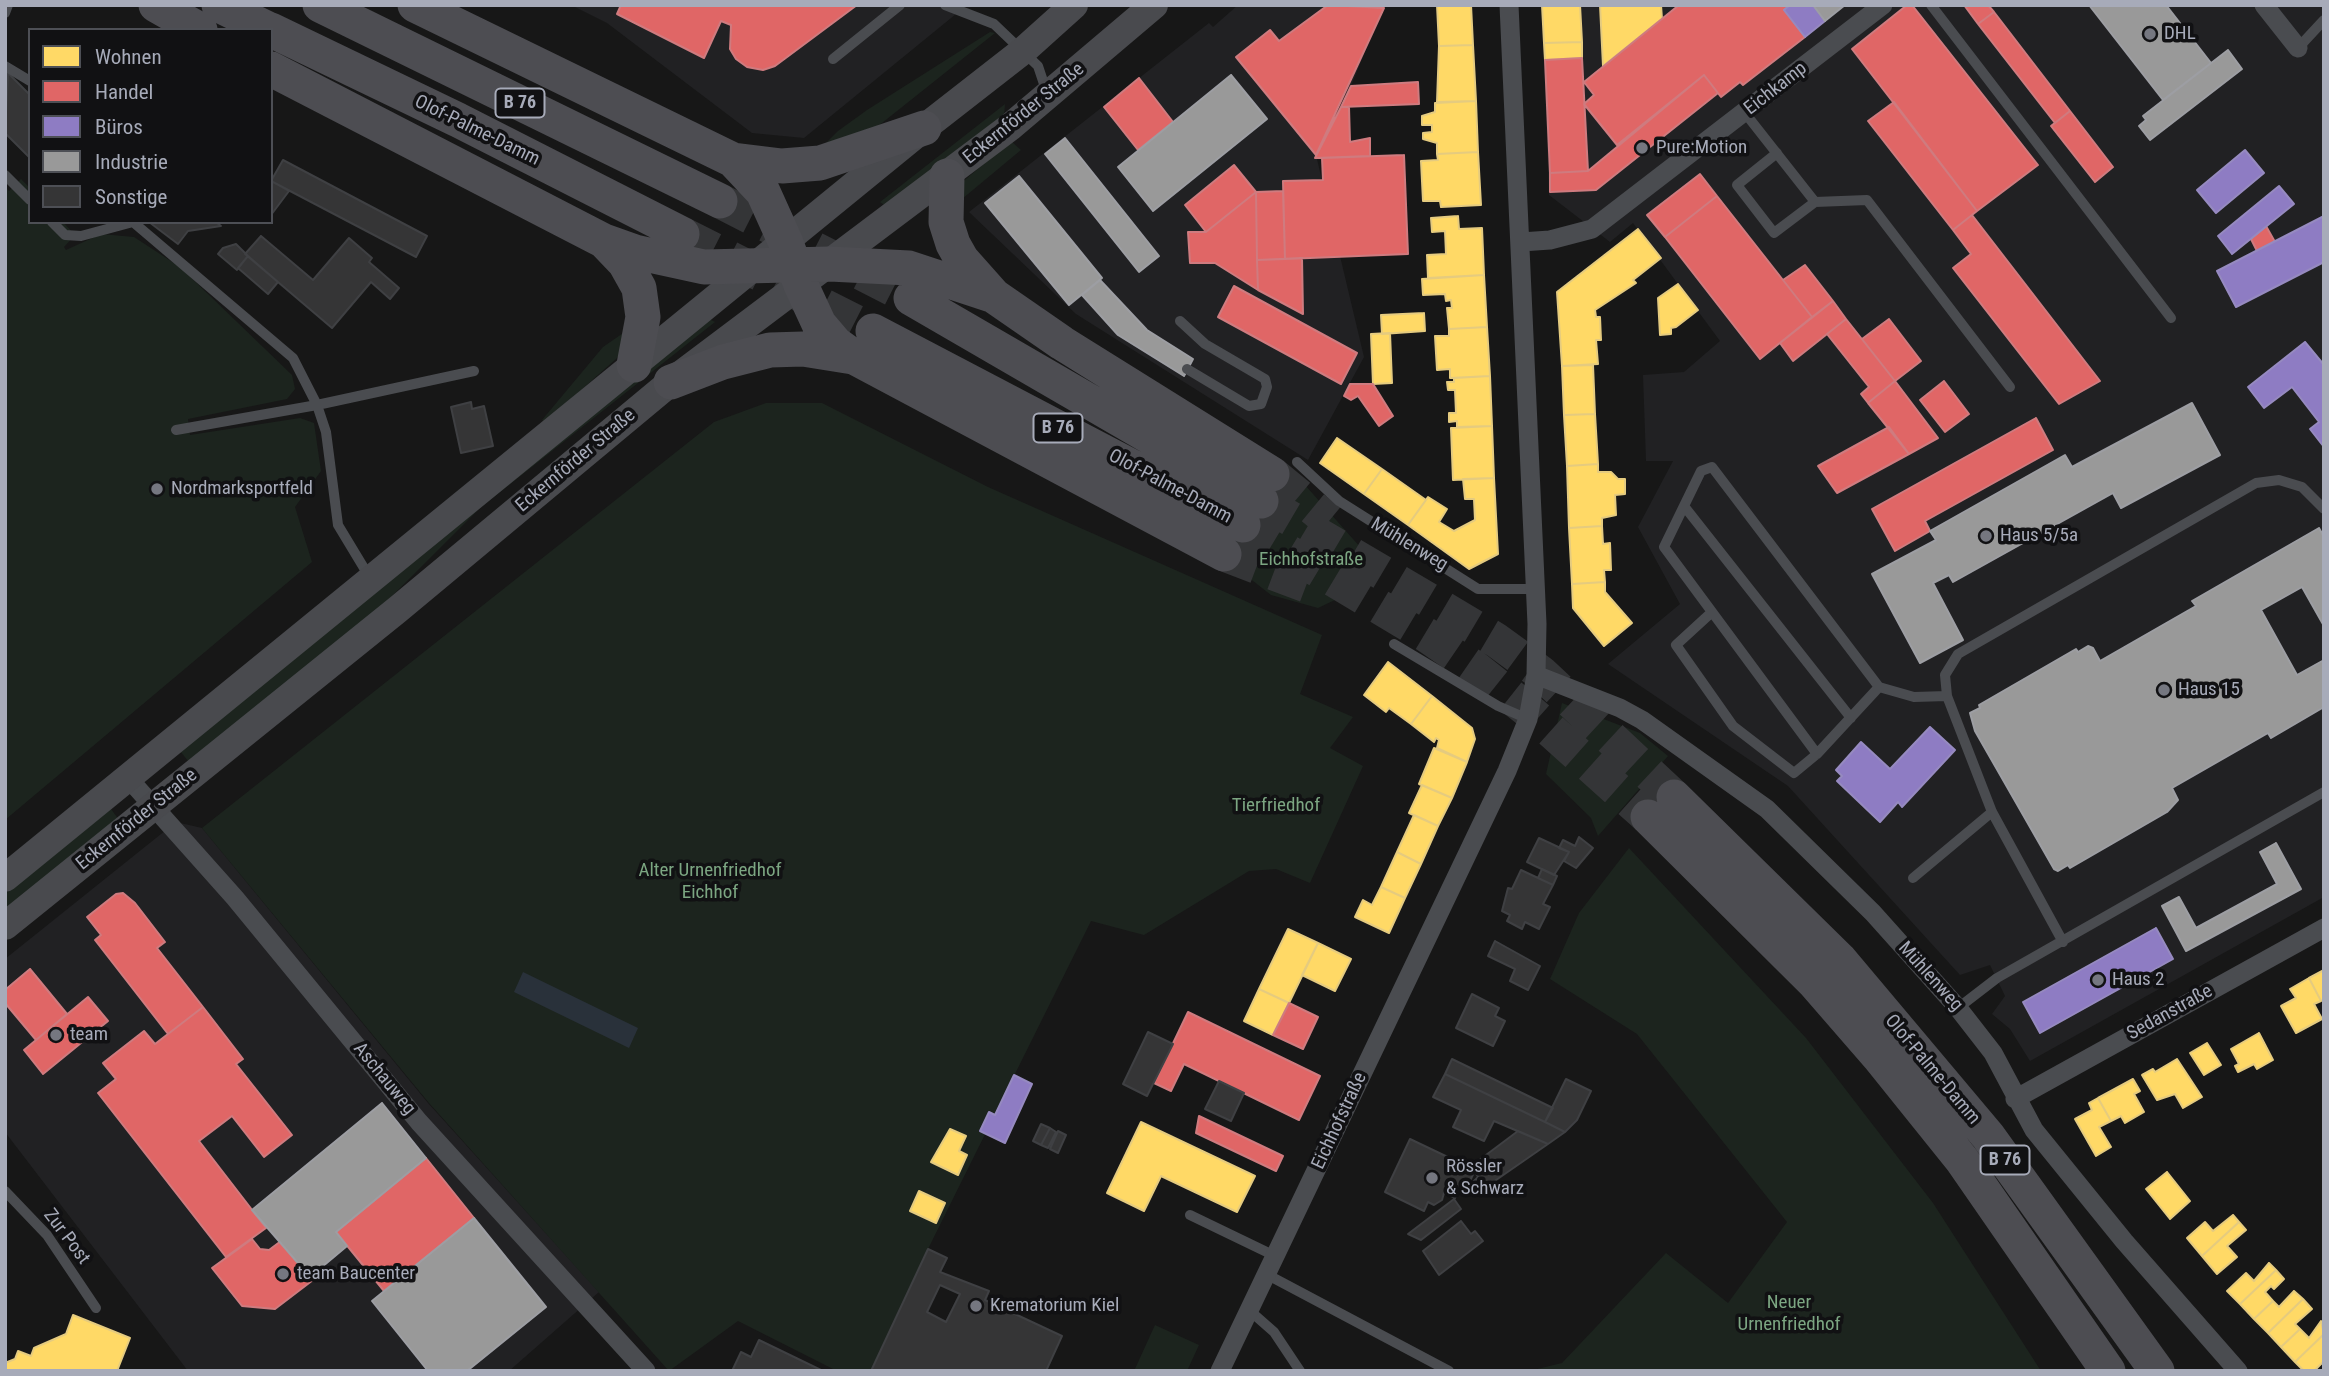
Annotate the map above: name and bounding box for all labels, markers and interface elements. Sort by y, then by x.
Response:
place label: DHL [2164,23,2196,45]
marker: DHL [2142,26,2158,42]
legend [28,28,273,224]
text: Wohnen [95,45,162,69]
street label: Eckernförder Straße [959,58,1089,170]
street label: Eichkamp [1740,58,1812,120]
text: Handel [95,80,153,104]
road number: B 76 [496,88,544,118]
street label: Olof-Palme-Damm [411,91,543,171]
text: Büros [95,115,143,139]
place label: Pure:Motion [1656,137,1747,159]
marker: Pure:Motion [1634,140,1650,156]
text: Industrie [95,150,168,174]
text: Sonstige [95,185,167,209]
street label: Eckernförder Straße [512,404,640,518]
road number: B 76 [1034,414,1082,442]
street label: Olof-Palme-Damm [1104,445,1236,529]
place label: Nordmarksportfeld [171,478,313,500]
marker: Nordmarksportfeld [149,481,165,497]
street label: Mühlenweg [1366,513,1452,577]
place label: Haus 5/5a [2000,525,2078,547]
marker: Haus 5/5a [1978,528,1994,544]
park label: Eichhofstraße [1259,549,1363,571]
place label: Haus 15 [2178,679,2240,701]
marker: Haus 15 [2156,682,2172,698]
street label: Eckernförder Straße [72,764,202,876]
park label: Tierfriedhof [1232,795,1320,817]
park label: Alter Urnenfriedhof Eichhof [639,860,781,904]
street label: Mühlenweg [1893,937,1967,1017]
place label: Haus 2 [2112,969,2164,991]
marker: Haus 2 [2090,972,2106,988]
street label: Sedanstraße [2123,980,2217,1046]
street label: Olof-Palme-Damm [1879,1010,1985,1130]
place label: team [70,1024,108,1046]
marker: team [48,1027,64,1043]
street label: Aschauweg [348,1038,420,1120]
street label: Eichhofstraße [1308,1069,1372,1173]
road number: B 76 [1980,1146,2030,1175]
place label: Rössler & Schwarz [1446,1156,1524,1200]
marker: Rössler & Schwarz [1424,1170,1440,1186]
street label: Zur Post [38,1205,94,1269]
place label: team Baucenter [297,1263,415,1285]
marker: team Baucenter [275,1266,291,1282]
park label: Neuer Urnenfriedhof [1738,1292,1840,1336]
place label: Krematorium Kiel [990,1295,1119,1317]
marker: Krematorium Kiel [968,1298,984,1314]

